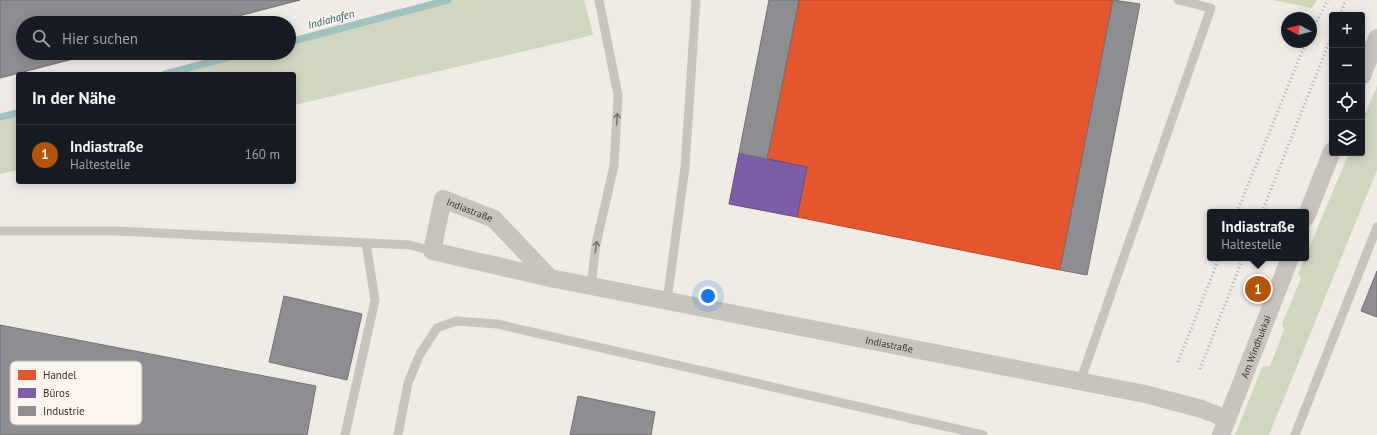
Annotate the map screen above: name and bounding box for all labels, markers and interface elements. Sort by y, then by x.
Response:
water label: Indiahafen [306,6,356,32]
north arrow [1281,12,1317,48]
map controls [1329,12,1365,156]
button: + [1329,12,1365,48]
search box [16,16,296,60]
icon: search [30,27,52,49]
text: Hier suchen [62,29,138,48]
button: − [1329,48,1365,84]
button: locate [1329,84,1365,120]
text: In der Nähe [32,87,116,109]
one-way arrow [613,113,620,126]
button: layers [1329,120,1365,156]
text: Indiastraße [70,137,143,156]
text: 1 [41,146,49,163]
text: 160 m [245,146,280,163]
text: Haltestelle [70,156,130,173]
street label: Indiastraße [445,195,495,224]
popup [1207,209,1309,261]
text: Indiastraße [1221,217,1295,236]
text: Haltestelle [1221,236,1282,253]
one-way arrow [592,241,600,254]
pin: 1 [1245,274,1271,304]
your location [698,286,718,306]
street label: Am Windhukkai [1237,313,1274,380]
street label: Indiastraße [864,333,914,355]
legend [10,361,142,425]
text: Handel [43,368,77,382]
text: Büros [43,386,70,400]
text: Industrie [43,404,85,418]

